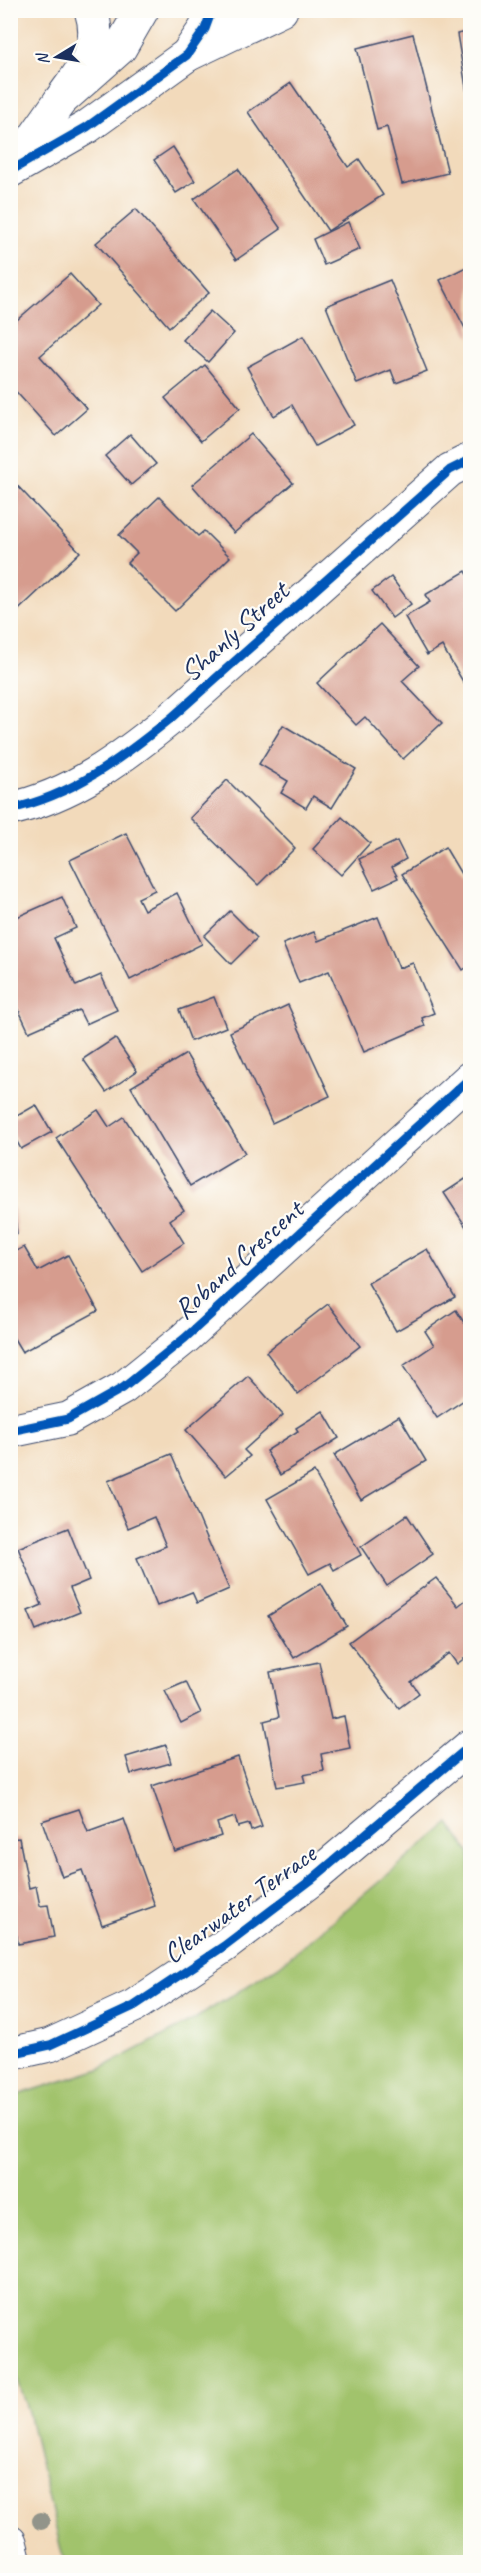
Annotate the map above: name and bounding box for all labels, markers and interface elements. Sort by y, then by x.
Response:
north arrow [27,27,87,87]
text: N [32,50,54,66]
street label: Shanly Street [173,572,298,689]
street label: Roband Crescent [167,1190,312,1327]
street label: Clearwater Terrace [156,1835,324,1971]

